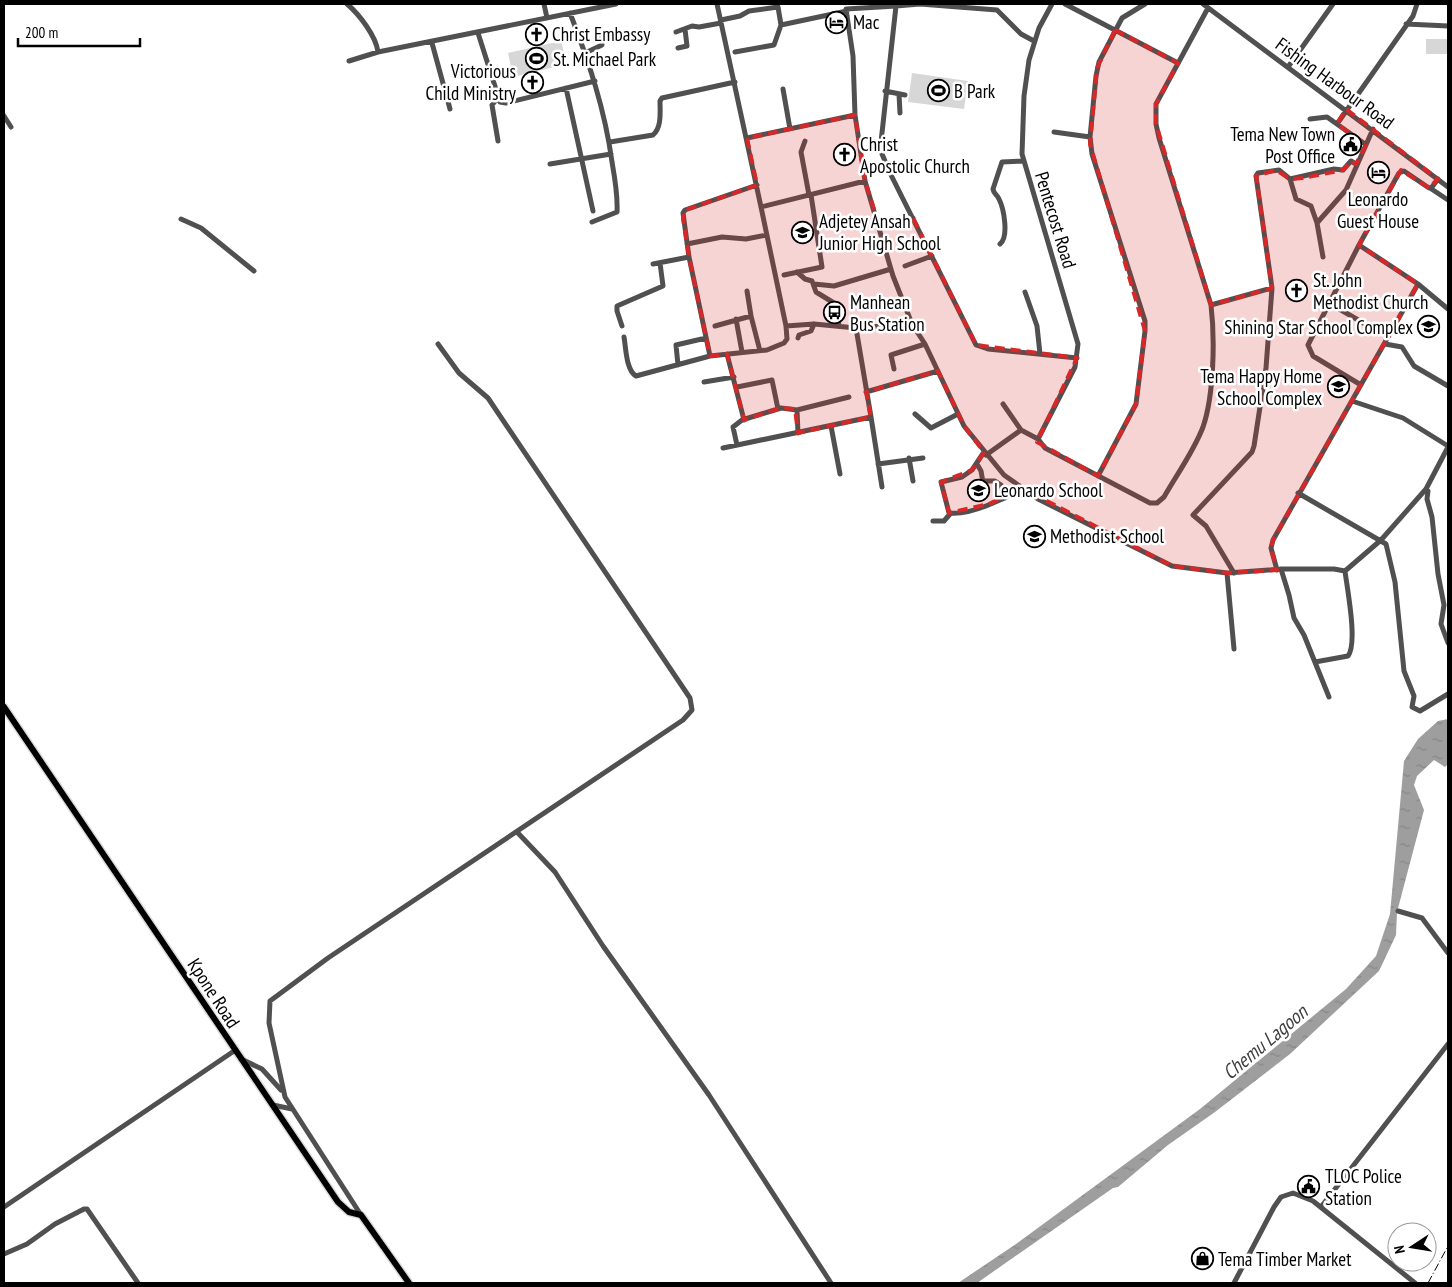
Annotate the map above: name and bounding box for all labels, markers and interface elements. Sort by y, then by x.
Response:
hotel icon: Mac [825,10,849,34]
place label: Mac [853,10,880,34]
scale bar [18,15,140,47]
church icon: Christ Embassy [524,22,548,46]
place label: Christ Embassy [552,22,651,46]
text: 200 m [25,23,58,42]
street label: Fishing Harbour Road [1271,32,1399,134]
sports icon: St. Michael Park [525,47,549,71]
place label: St. Michael Park [553,47,657,71]
place label: Victorious Child Ministry [425,59,517,105]
church icon: Victorious Child Ministry [520,70,544,94]
sports icon: B Park [926,79,950,103]
place label: B Park [954,79,996,103]
place label: Tema New Town Post Office [1230,122,1335,168]
place label: Christ Apostolic Church [860,132,970,178]
public building icon: Tema New Town Post Office [1339,133,1363,157]
church icon: Christ Apostolic Church [832,143,856,167]
hotel icon: Leonardo Guest House [1366,161,1390,185]
street label: Pentecost Road [1030,169,1082,271]
place label: Leonardo Guest House [1337,187,1419,233]
place label: Adjetey Ansah Junior High School [818,209,941,255]
school or university icon: Adjetey Ansah Junior High School [791,220,815,244]
place label: St. John Methodist Church [1313,268,1428,314]
church icon: St. John Methodist Church [1285,279,1309,303]
place label: Manhean Bus Station [850,290,925,336]
bus stop icon: Manhean Bus Station [822,301,846,325]
place label: Shining Star School Complex [1224,315,1413,339]
school or university icon: Shining Star School Complex [1417,315,1441,339]
place label: Tema Happy Home School Complex [1200,364,1322,410]
school or university icon: Tema Happy Home School Complex [1326,375,1350,399]
school or university icon: Leonardo School [966,478,990,502]
place label: Leonardo School [994,478,1103,502]
school or university icon: Methodist School [1022,524,1046,548]
place label: Methodist School [1050,524,1164,548]
street label: Kpone Road [183,954,245,1032]
water label: Chemu Lagoon [1217,998,1314,1085]
place label: TLOC Police Station [1325,1164,1402,1210]
public building icon: TLOC Police Station [1297,1175,1321,1199]
north arrow [1387,1222,1437,1272]
text: N [1390,1244,1409,1255]
shop icon: Tema Timber Market [1190,1247,1214,1271]
place label: Tema Timber Market [1218,1247,1352,1271]

